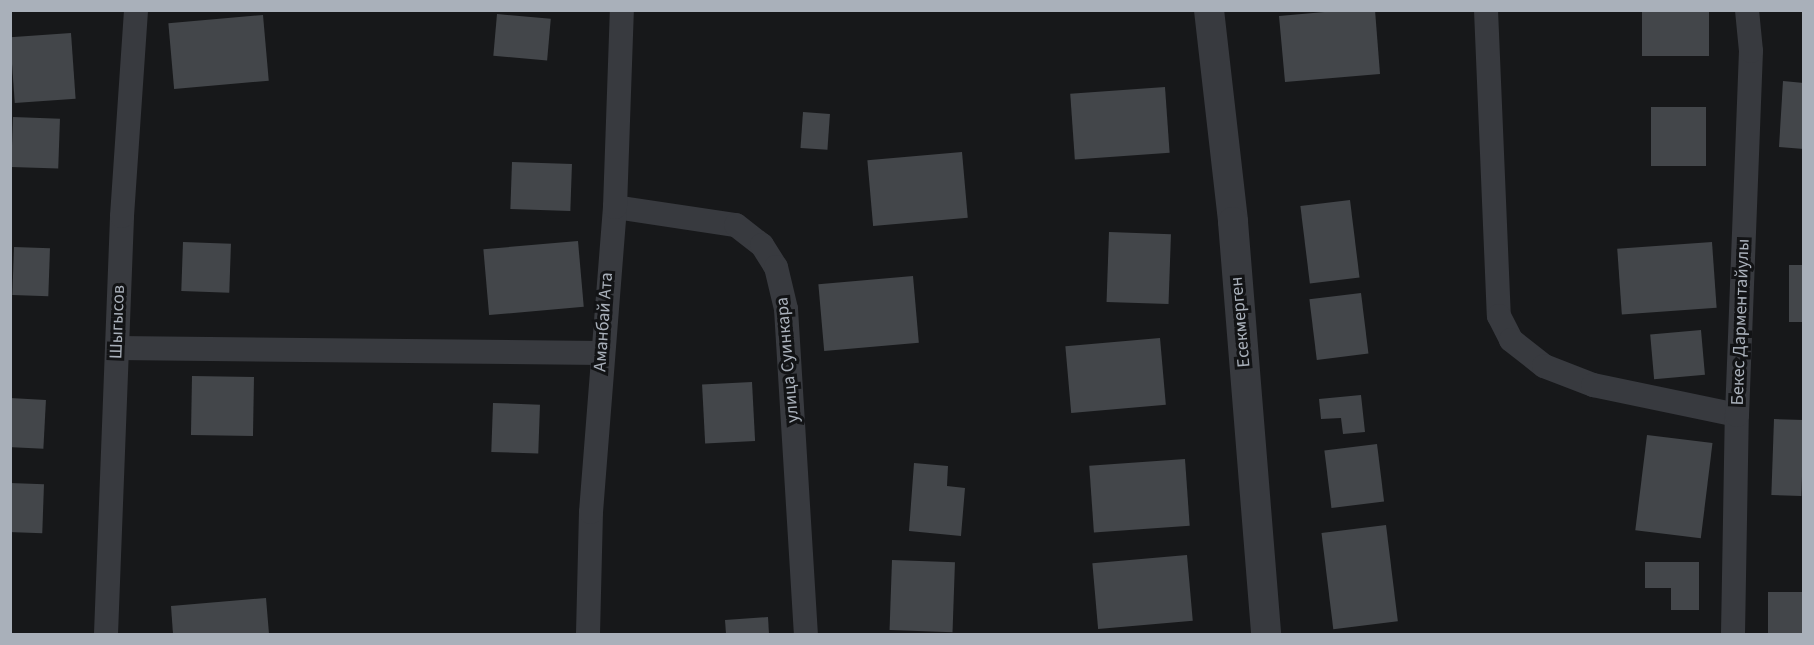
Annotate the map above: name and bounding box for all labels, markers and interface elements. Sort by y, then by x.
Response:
street label: Бекес Дарментайулы [1727,238,1755,406]
street label: Аманбай Ата [590,272,618,372]
street label: Eсекмерген [1226,276,1256,368]
street label: Шыгысов [106,285,130,359]
street label: улица Суинкара [772,296,804,424]

